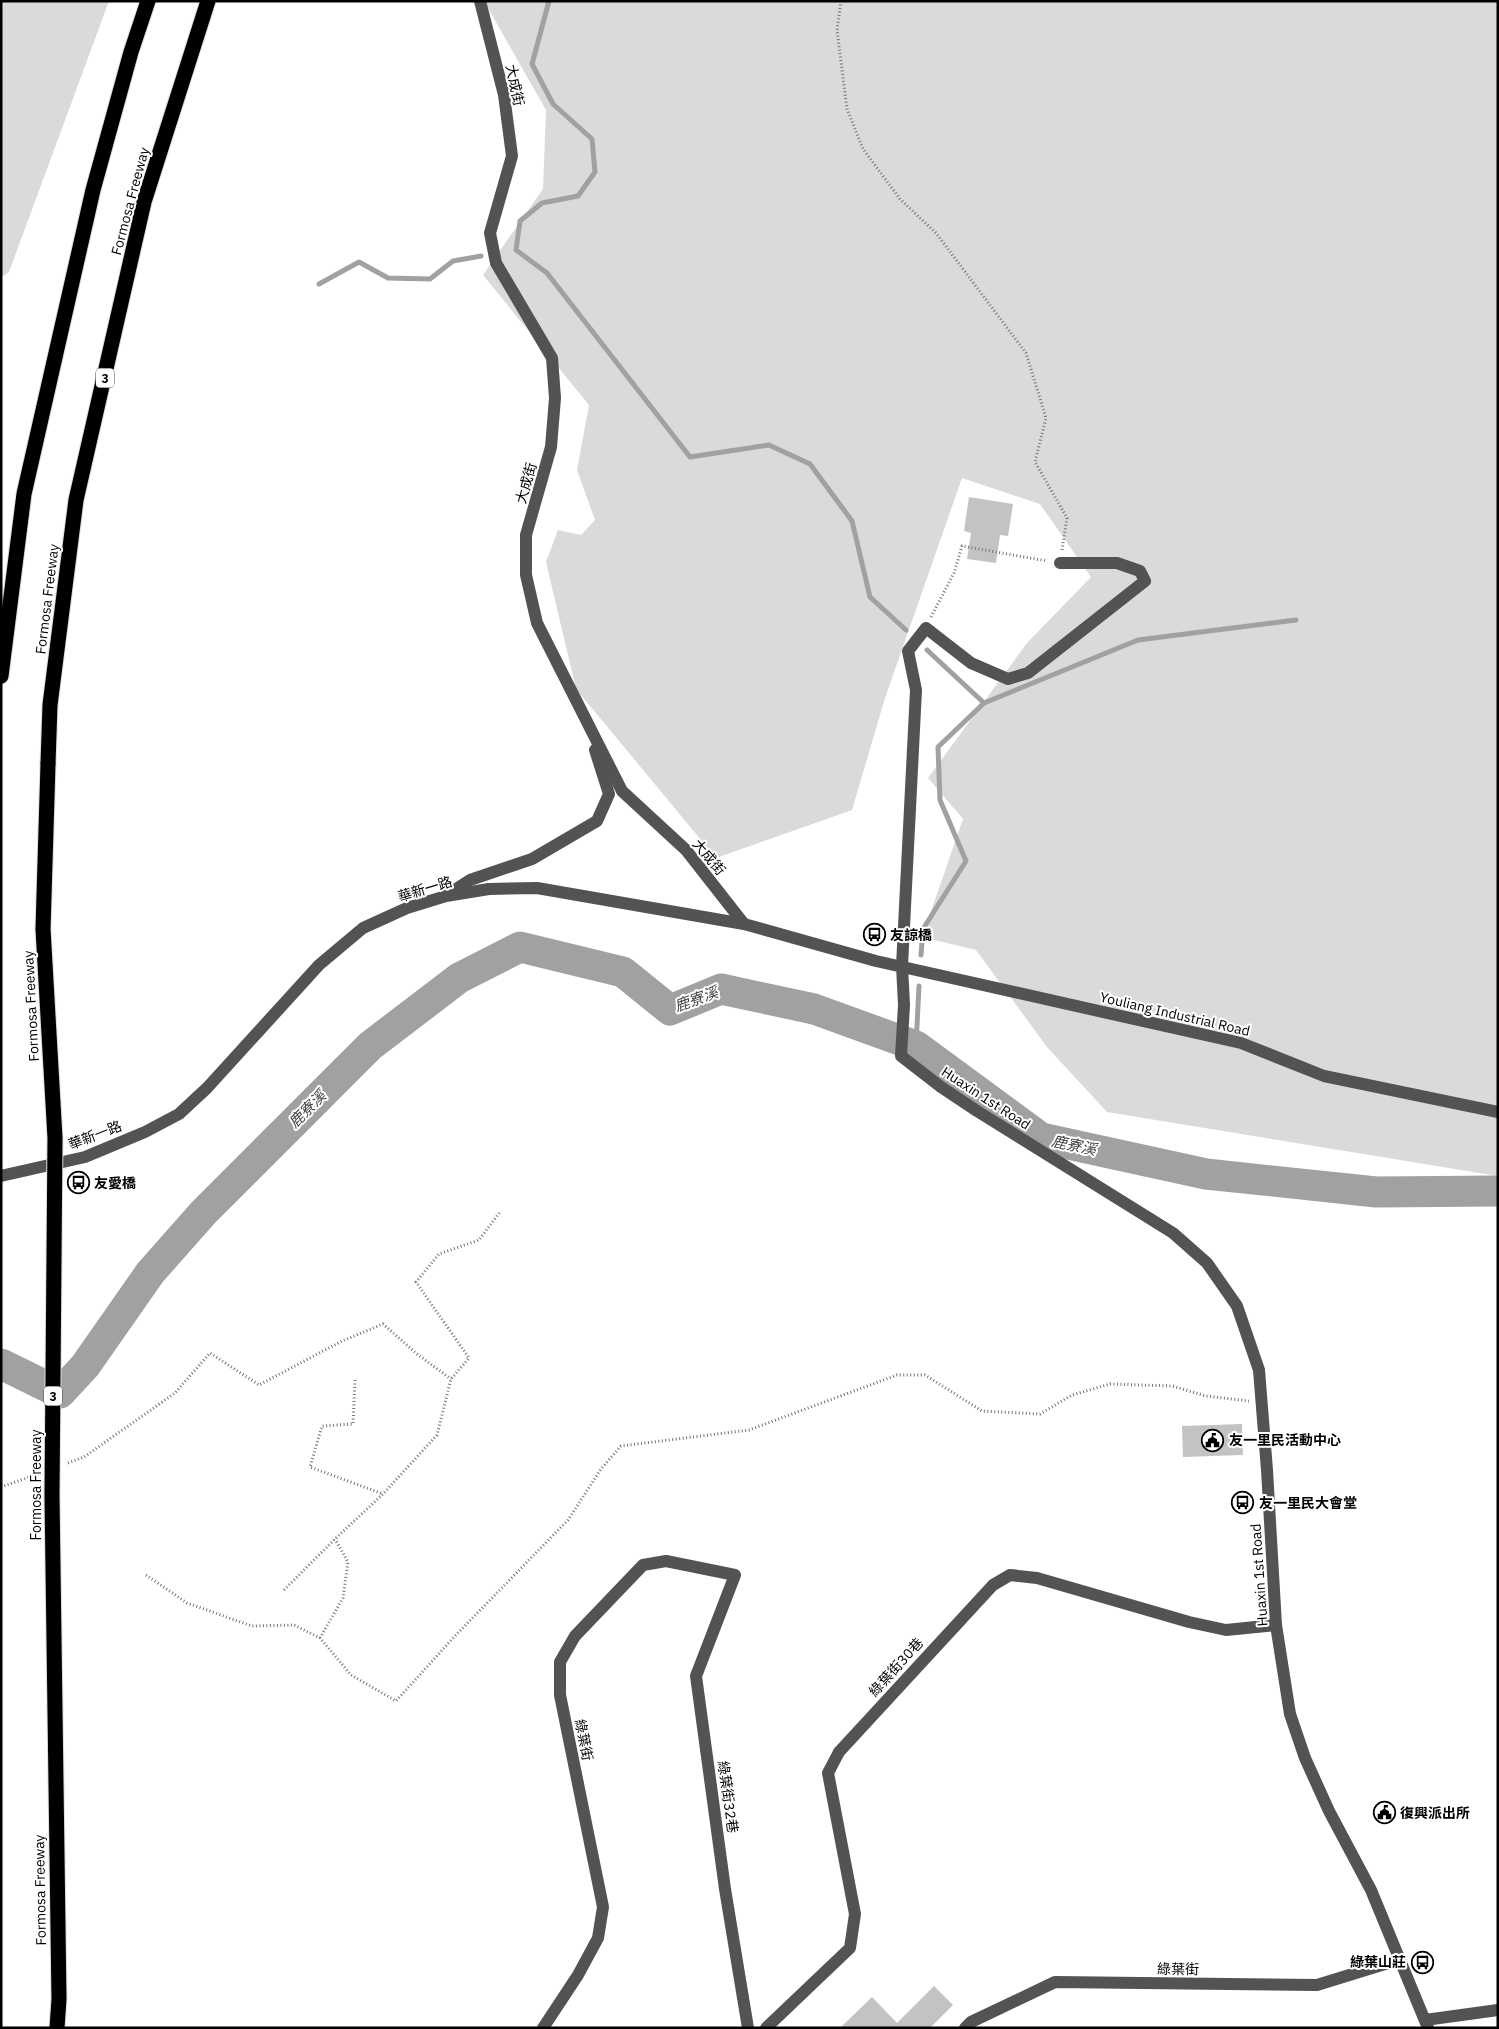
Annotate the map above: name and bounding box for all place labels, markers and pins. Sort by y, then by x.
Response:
bus stop icon: 友諒橋 [862,923,886,947]
place label: 友諒橋 [890,926,932,944]
bus stop icon: 友愛橋 [66,1171,90,1195]
place label: 友愛橋 [94,1174,136,1192]
public building icon: 友一里民活動中心 [1201,1428,1225,1452]
place label: 友一里民活動中心 [1229,1431,1341,1449]
bus stop icon: 友一里民大會堂 [1231,1491,1255,1515]
place label: 友一里民大會堂 [1259,1494,1357,1512]
public building icon: 復興派出所 [1372,1801,1396,1825]
place label: 復興派出所 [1400,1804,1470,1822]
bus stop icon: 綠葉山莊 [1410,1950,1434,1974]
place label: 綠葉山莊 [1350,1953,1406,1971]

